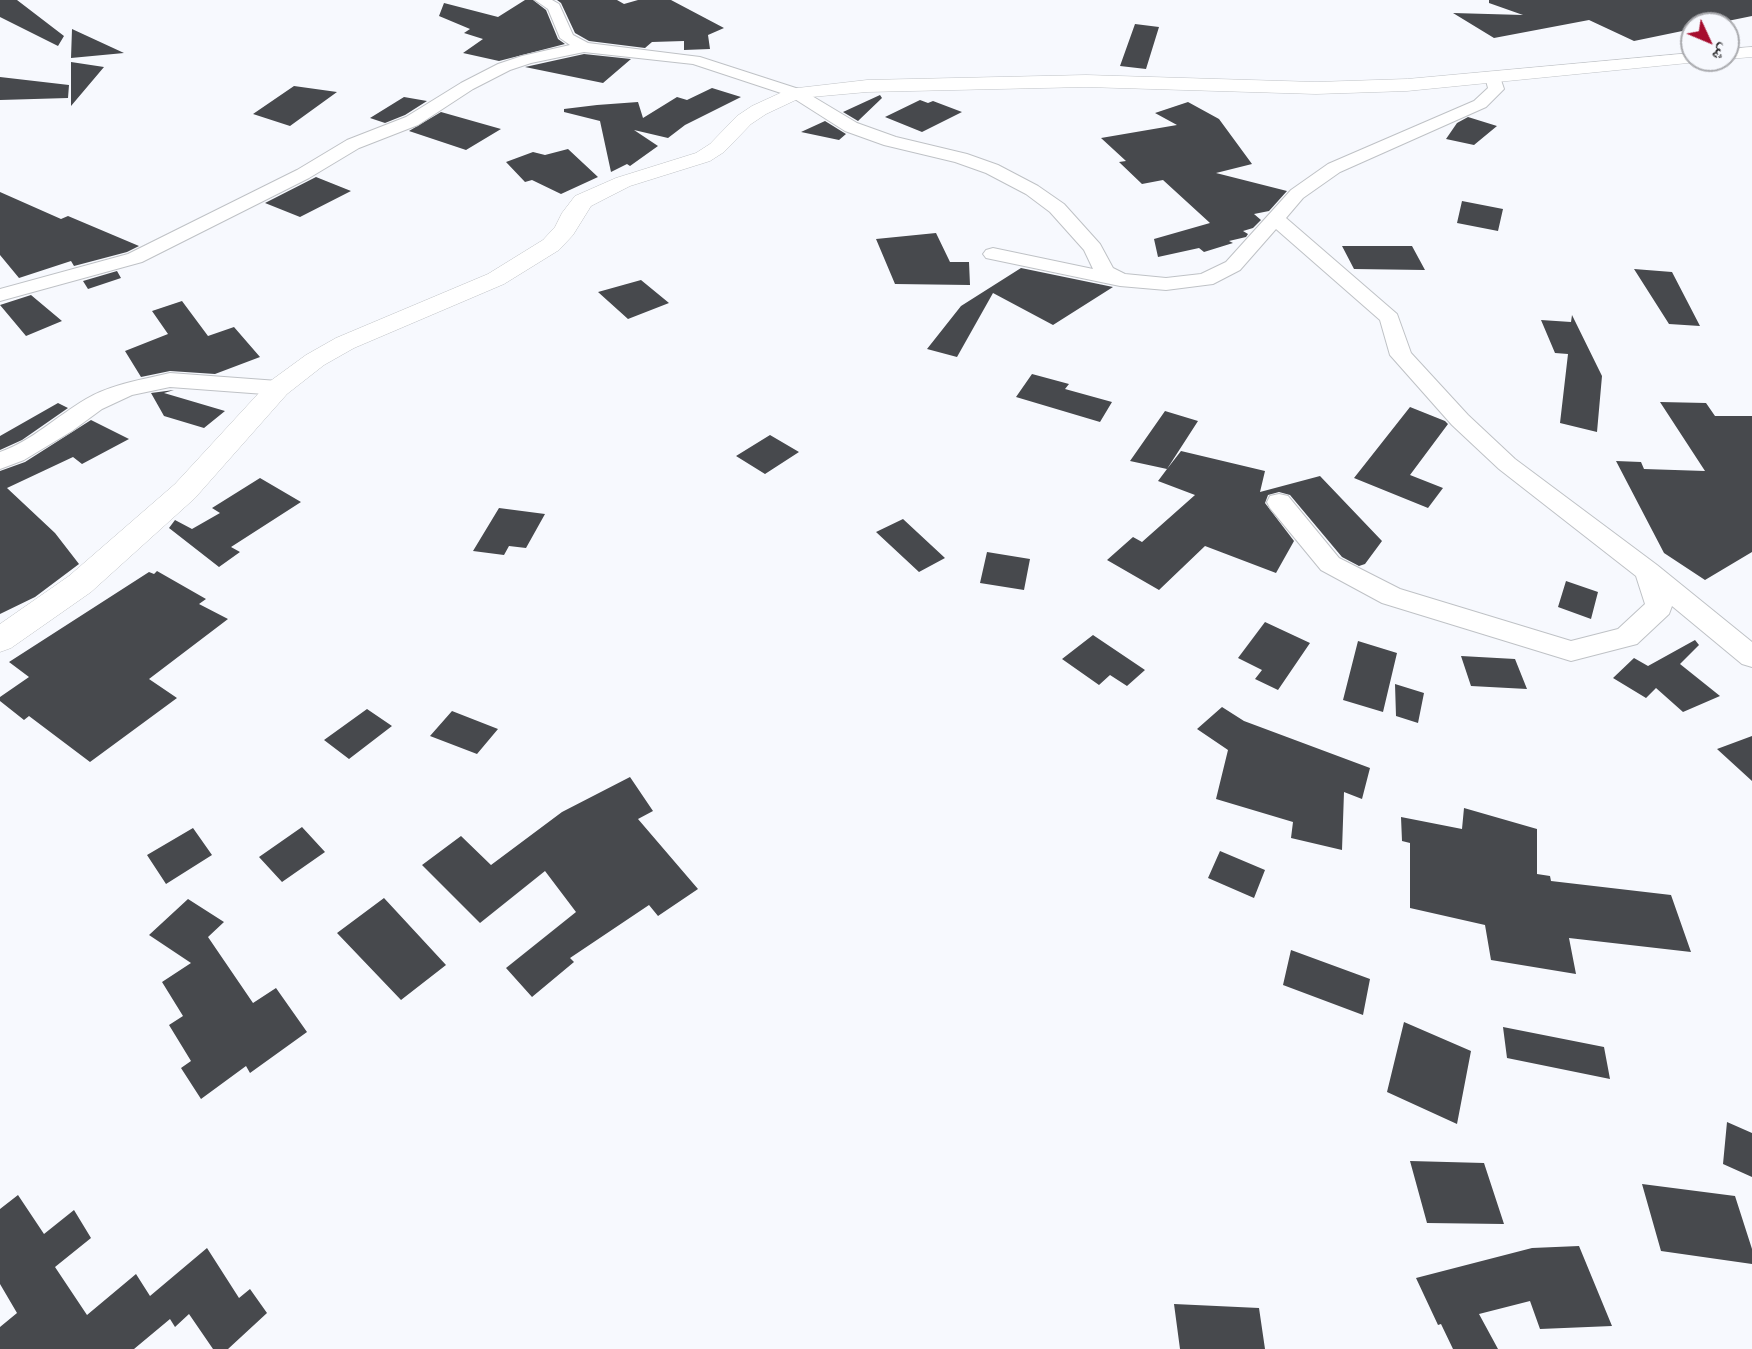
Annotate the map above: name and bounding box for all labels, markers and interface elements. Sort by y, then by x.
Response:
north arrow [1680,12,1740,72]
text: ش [1709,41,1735,66]

